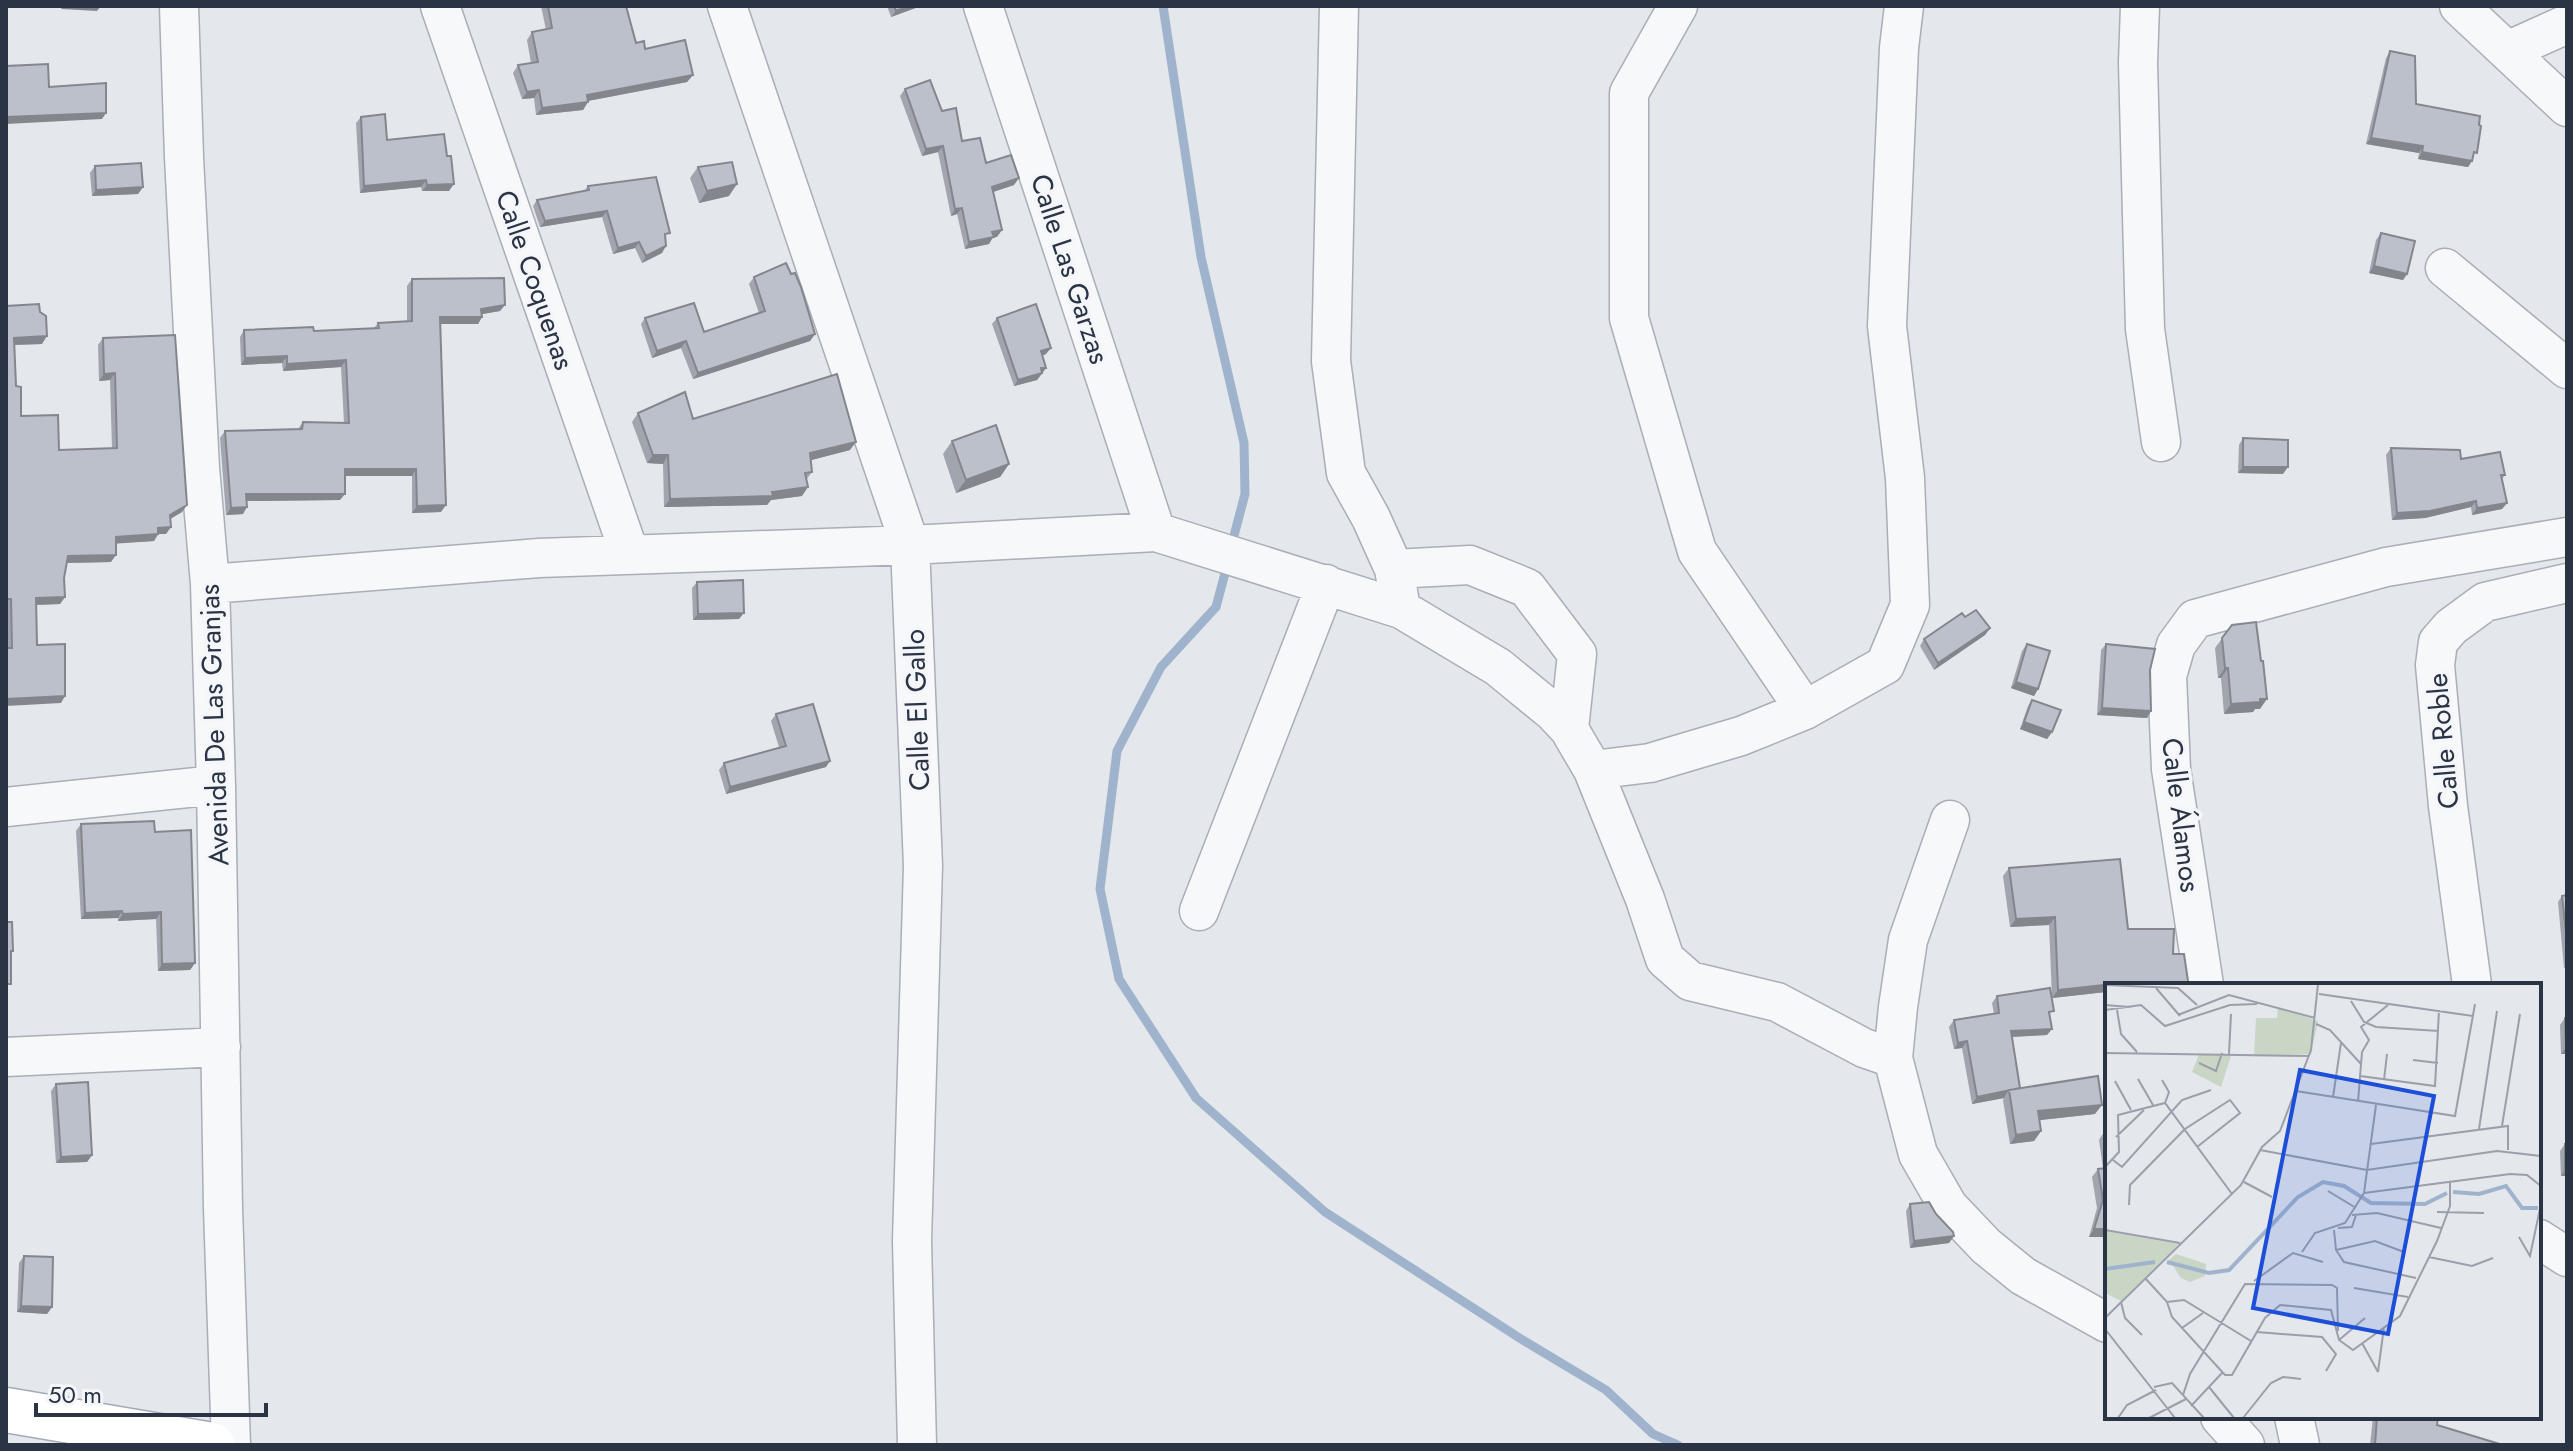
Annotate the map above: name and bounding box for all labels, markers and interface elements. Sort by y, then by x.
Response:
street label: Calle Las Garzas [1020,169,1120,369]
street label: Calle Coquenas [485,185,585,375]
street label: Avenida De Las Granjas [189,583,239,867]
street label: Calle El Gallo [894,628,940,792]
street label: Calle Roble [2417,671,2469,811]
street label: Calle Álamos [2151,736,2211,894]
inset map [2105,983,2541,1419]
scale bar [36,1367,266,1417]
text: 50 m [48,1377,102,1412]

